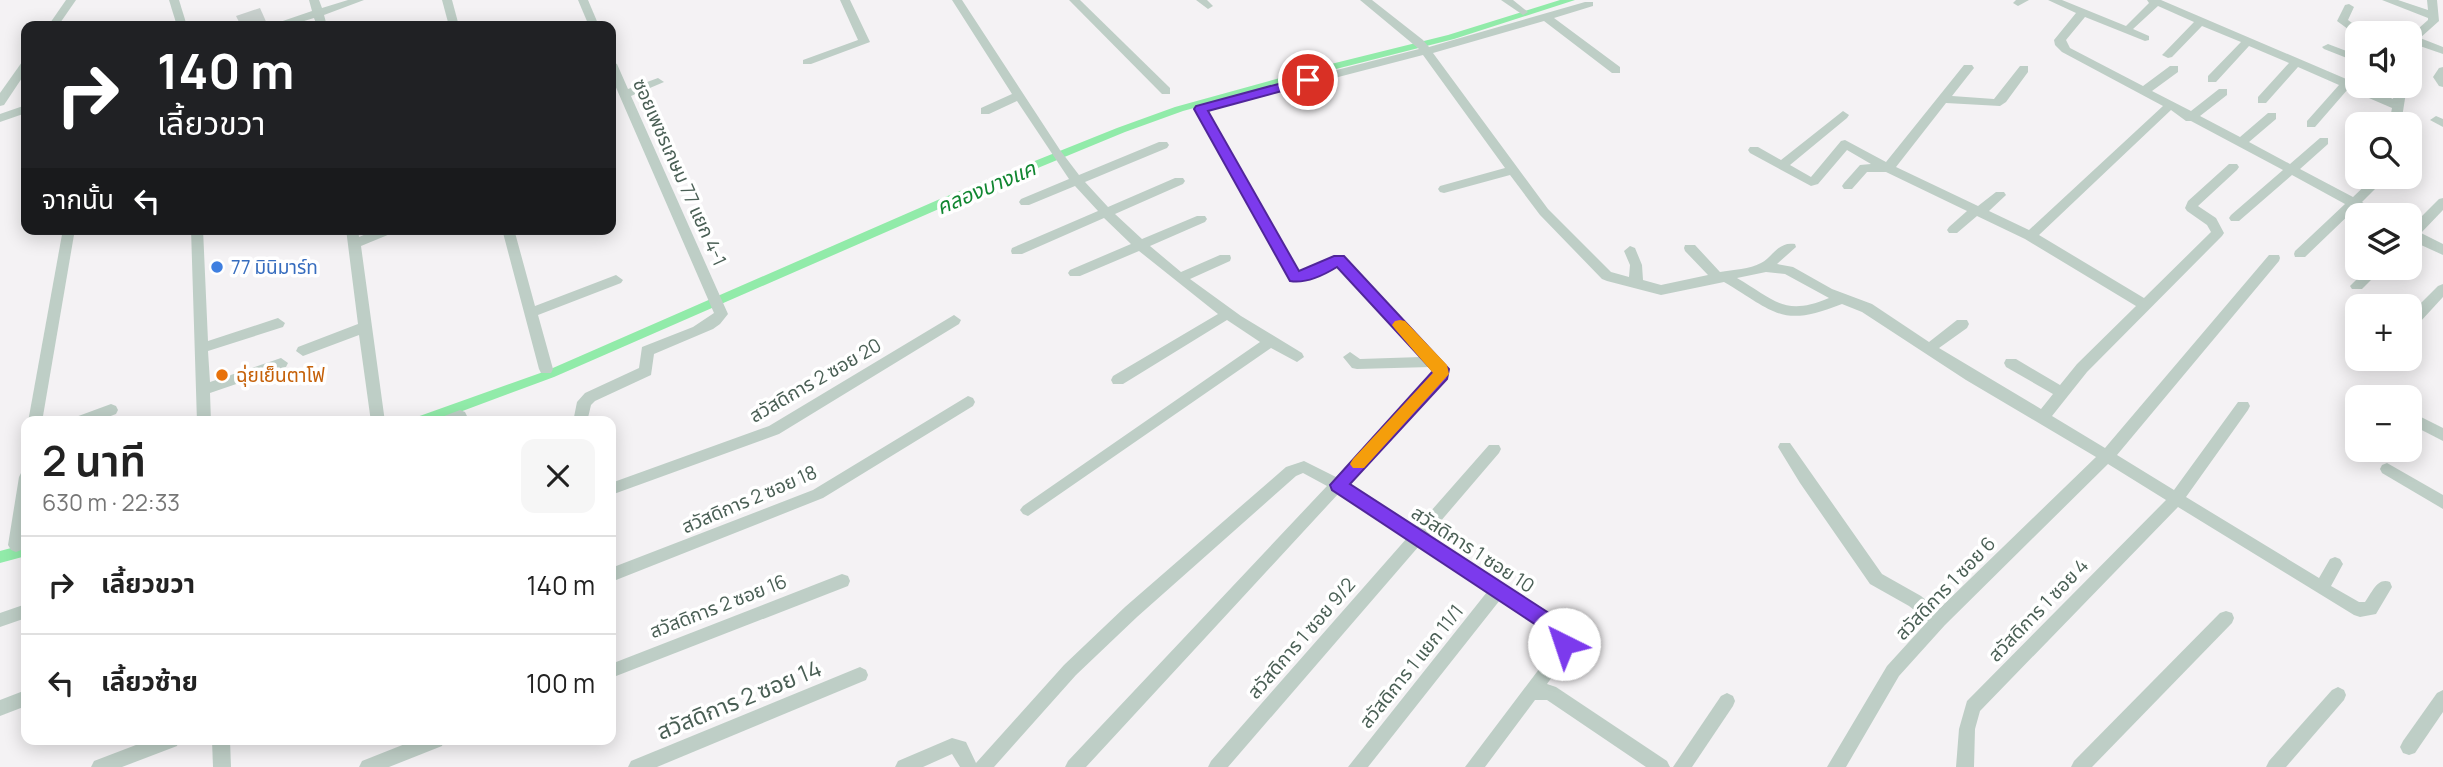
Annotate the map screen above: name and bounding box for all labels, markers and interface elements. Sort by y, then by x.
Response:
map controls [2345,21,2422,462]
button: sound [2345,21,2422,98]
text: 140 m [157,37,294,104]
icon: right [42,49,133,140]
pin [1278,50,1338,110]
icon: arrive [1289,61,1327,99]
street label: ซอยเพชรเกษม 77 แยก 4-1 [627,74,733,270]
text: เลี้ยวขวา [157,101,265,145]
button: search [2345,112,2422,189]
water label: คลองบางแค [932,153,1041,221]
text: จากนั้น [42,181,114,217]
icon: left [128,182,166,220]
button: layers [2345,203,2422,280]
place label: 77 มินิมาร์ท [231,254,318,280]
marker: 77 มินิมาร์ท [209,259,225,275]
button: + [2345,294,2422,371]
street label: สวัสดิการ 2 ซอย 20 [744,332,886,428]
place label: ฉุ่ยเย็นตาโฟ [236,362,325,388]
marker: ฉุ่ยเย็นตาโฟ [214,367,230,383]
button: − [2345,385,2422,462]
text: 2 นาที [42,431,146,489]
button: close [521,439,595,513]
street label: สวัสดิการ 2 ซอย 18 [677,459,821,539]
text: 630 m · 22:33 [42,486,180,518]
street label: สวัสดิการ 1 ซอย 10 [1406,499,1540,599]
street label: สวัสดิการ 1 ซอย 6 [1889,531,2001,645]
street label: สวัสดิการ 1 ซอย 4 [1982,553,2094,667]
text: เลี้ยวขวา [101,565,195,601]
icon: right [42,566,80,604]
text: 140 m [526,567,595,603]
street label: สวัสดิการ 2 ซอย 16 [645,568,791,644]
street label: สวัสดิการ 1 ซอย 9/2 [1241,572,1361,704]
street label: สวัสดิการ 1 แยก 11/1 [1353,599,1469,733]
position arrow [1527,607,1601,681]
street label: สวัสดิการ 2 ซอย 14 [651,651,826,747]
text: เลี้ยวซ้าย [101,663,198,699]
icon: left [42,664,80,702]
text: 100 m [526,665,595,701]

